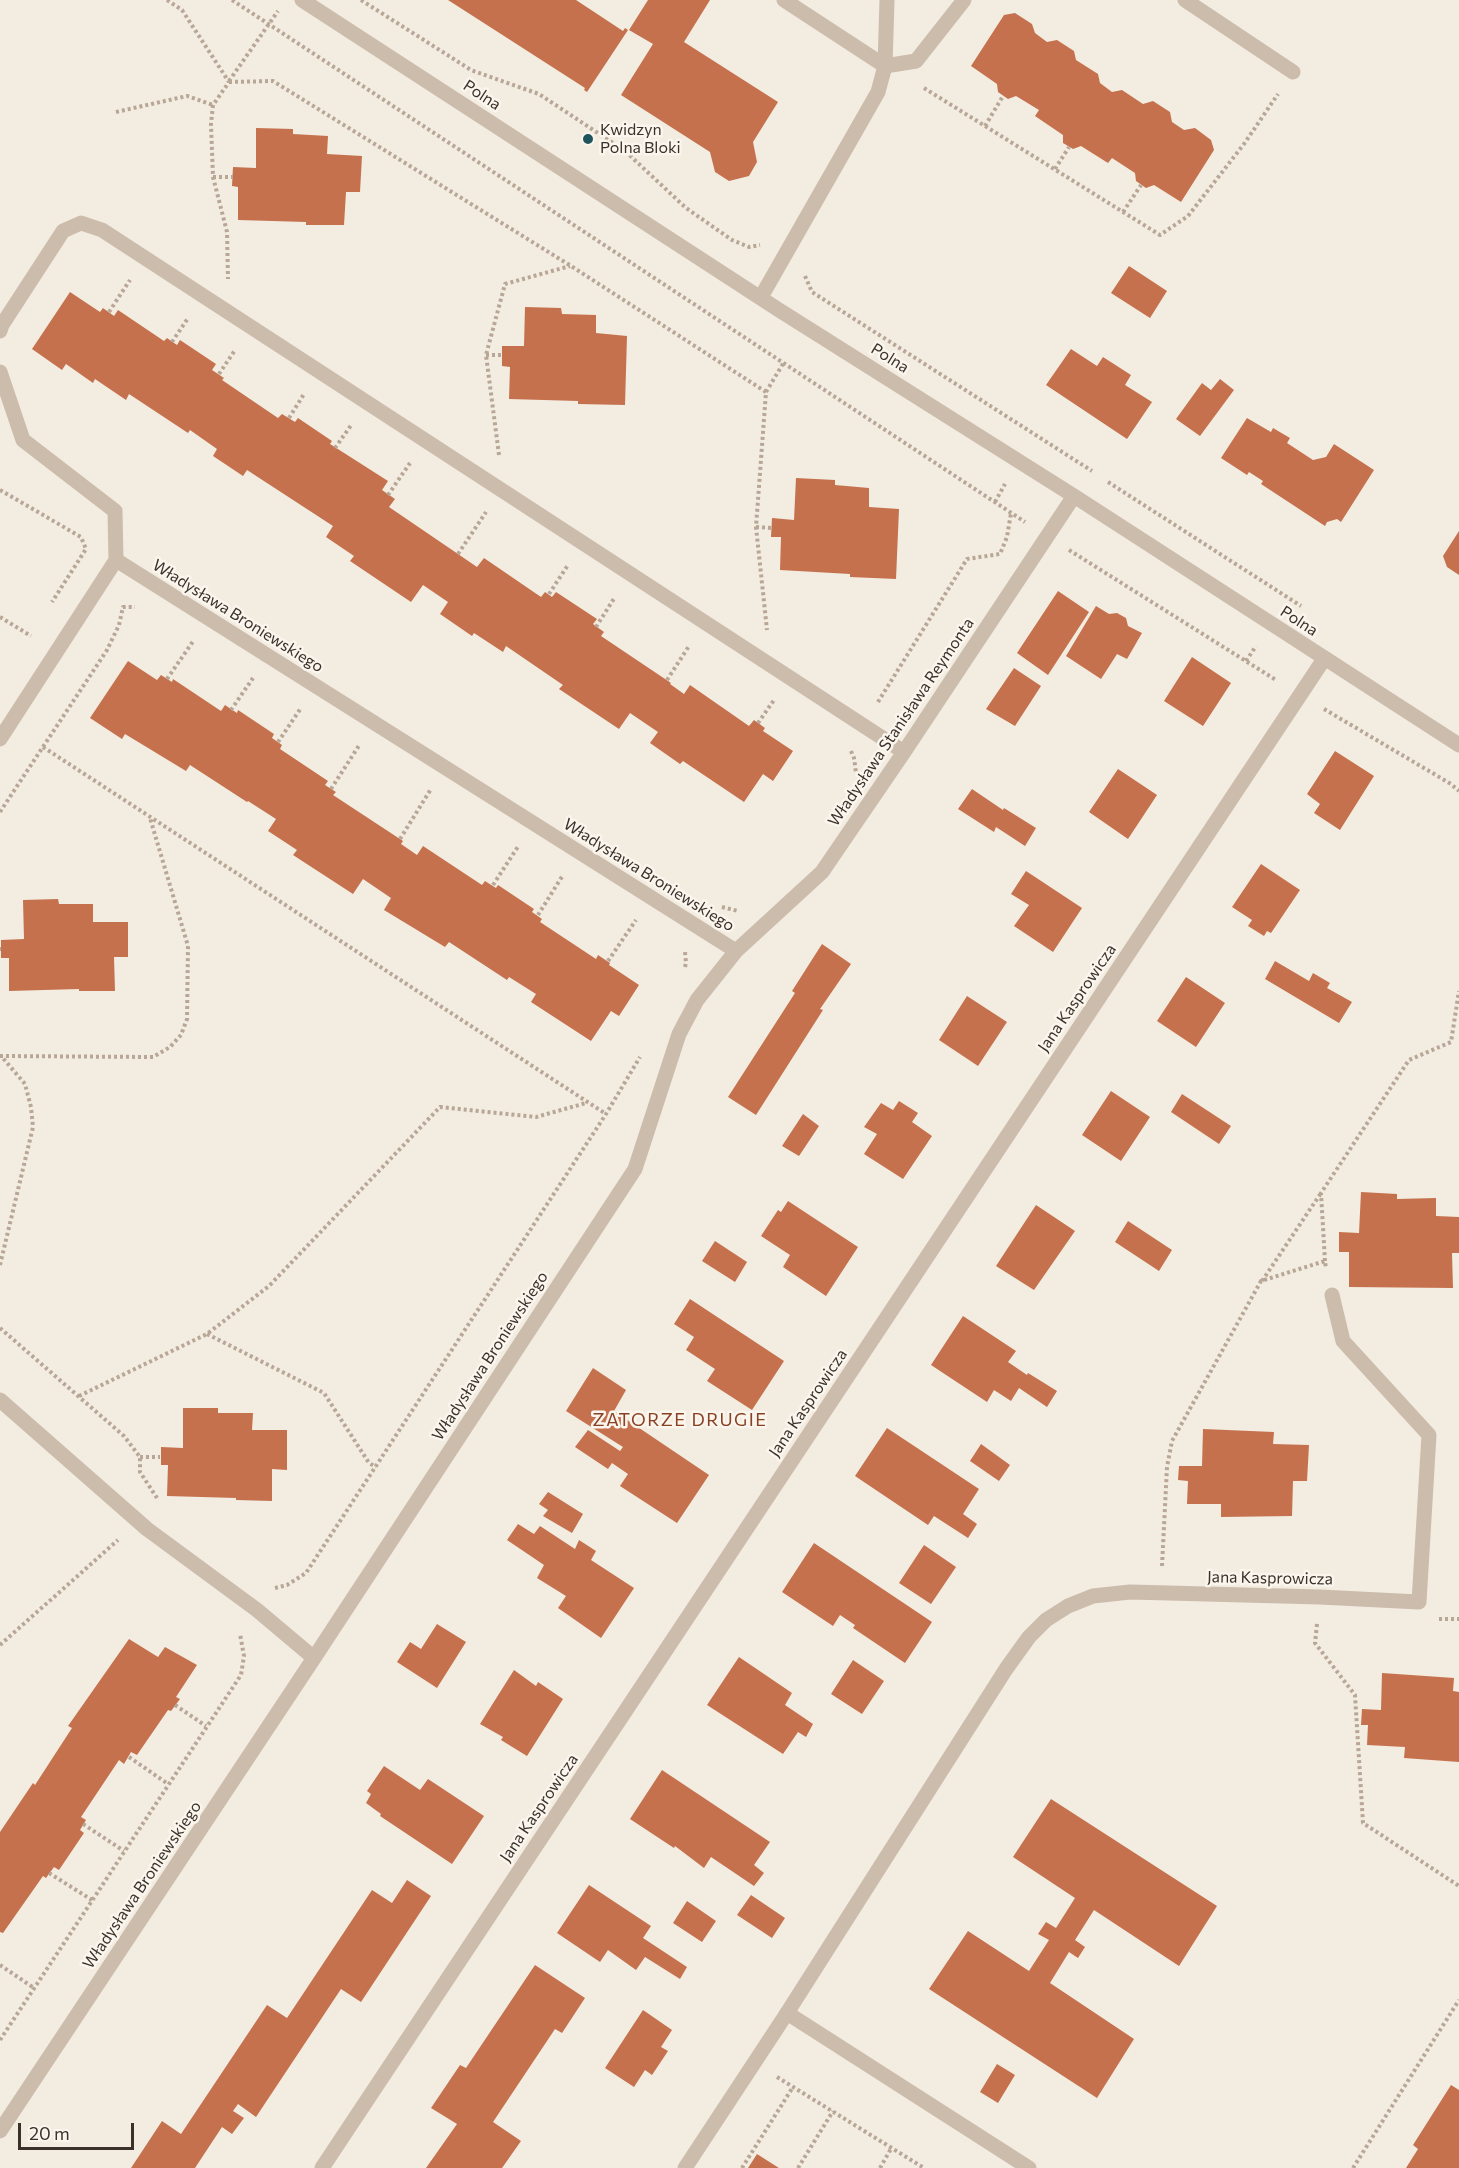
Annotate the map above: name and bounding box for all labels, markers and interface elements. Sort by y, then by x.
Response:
street label: Polna [460,76,504,114]
place label: Kwidzyn Polna Bloki [600,120,681,158]
marker: Kwidzyn Polna Bloki [581,132,595,146]
street label: Polna [868,339,912,377]
street label: Władysława Broniewskiego [149,555,327,677]
street label: Polna [1277,602,1321,640]
street label: Władysława Stanisława Reymonta [824,614,978,830]
street label: Władysława Broniewskiego [560,814,738,936]
street label: Jana Kasprowicza [1034,940,1120,1056]
street label: Władysława Broniewskiego [428,1268,552,1444]
street label: Jana Kasprowicza [765,1345,851,1461]
district label: ZATORZE DRUGIE [593,1409,767,1431]
street label: Jana Kasprowicza [1207,1567,1333,1589]
street label: Jana Kasprowicza [496,1750,582,1866]
street label: Władysława Broniewskiego [79,1798,205,1972]
scale bar [21,2111,136,2149]
text: 20 m [29,2122,70,2144]

